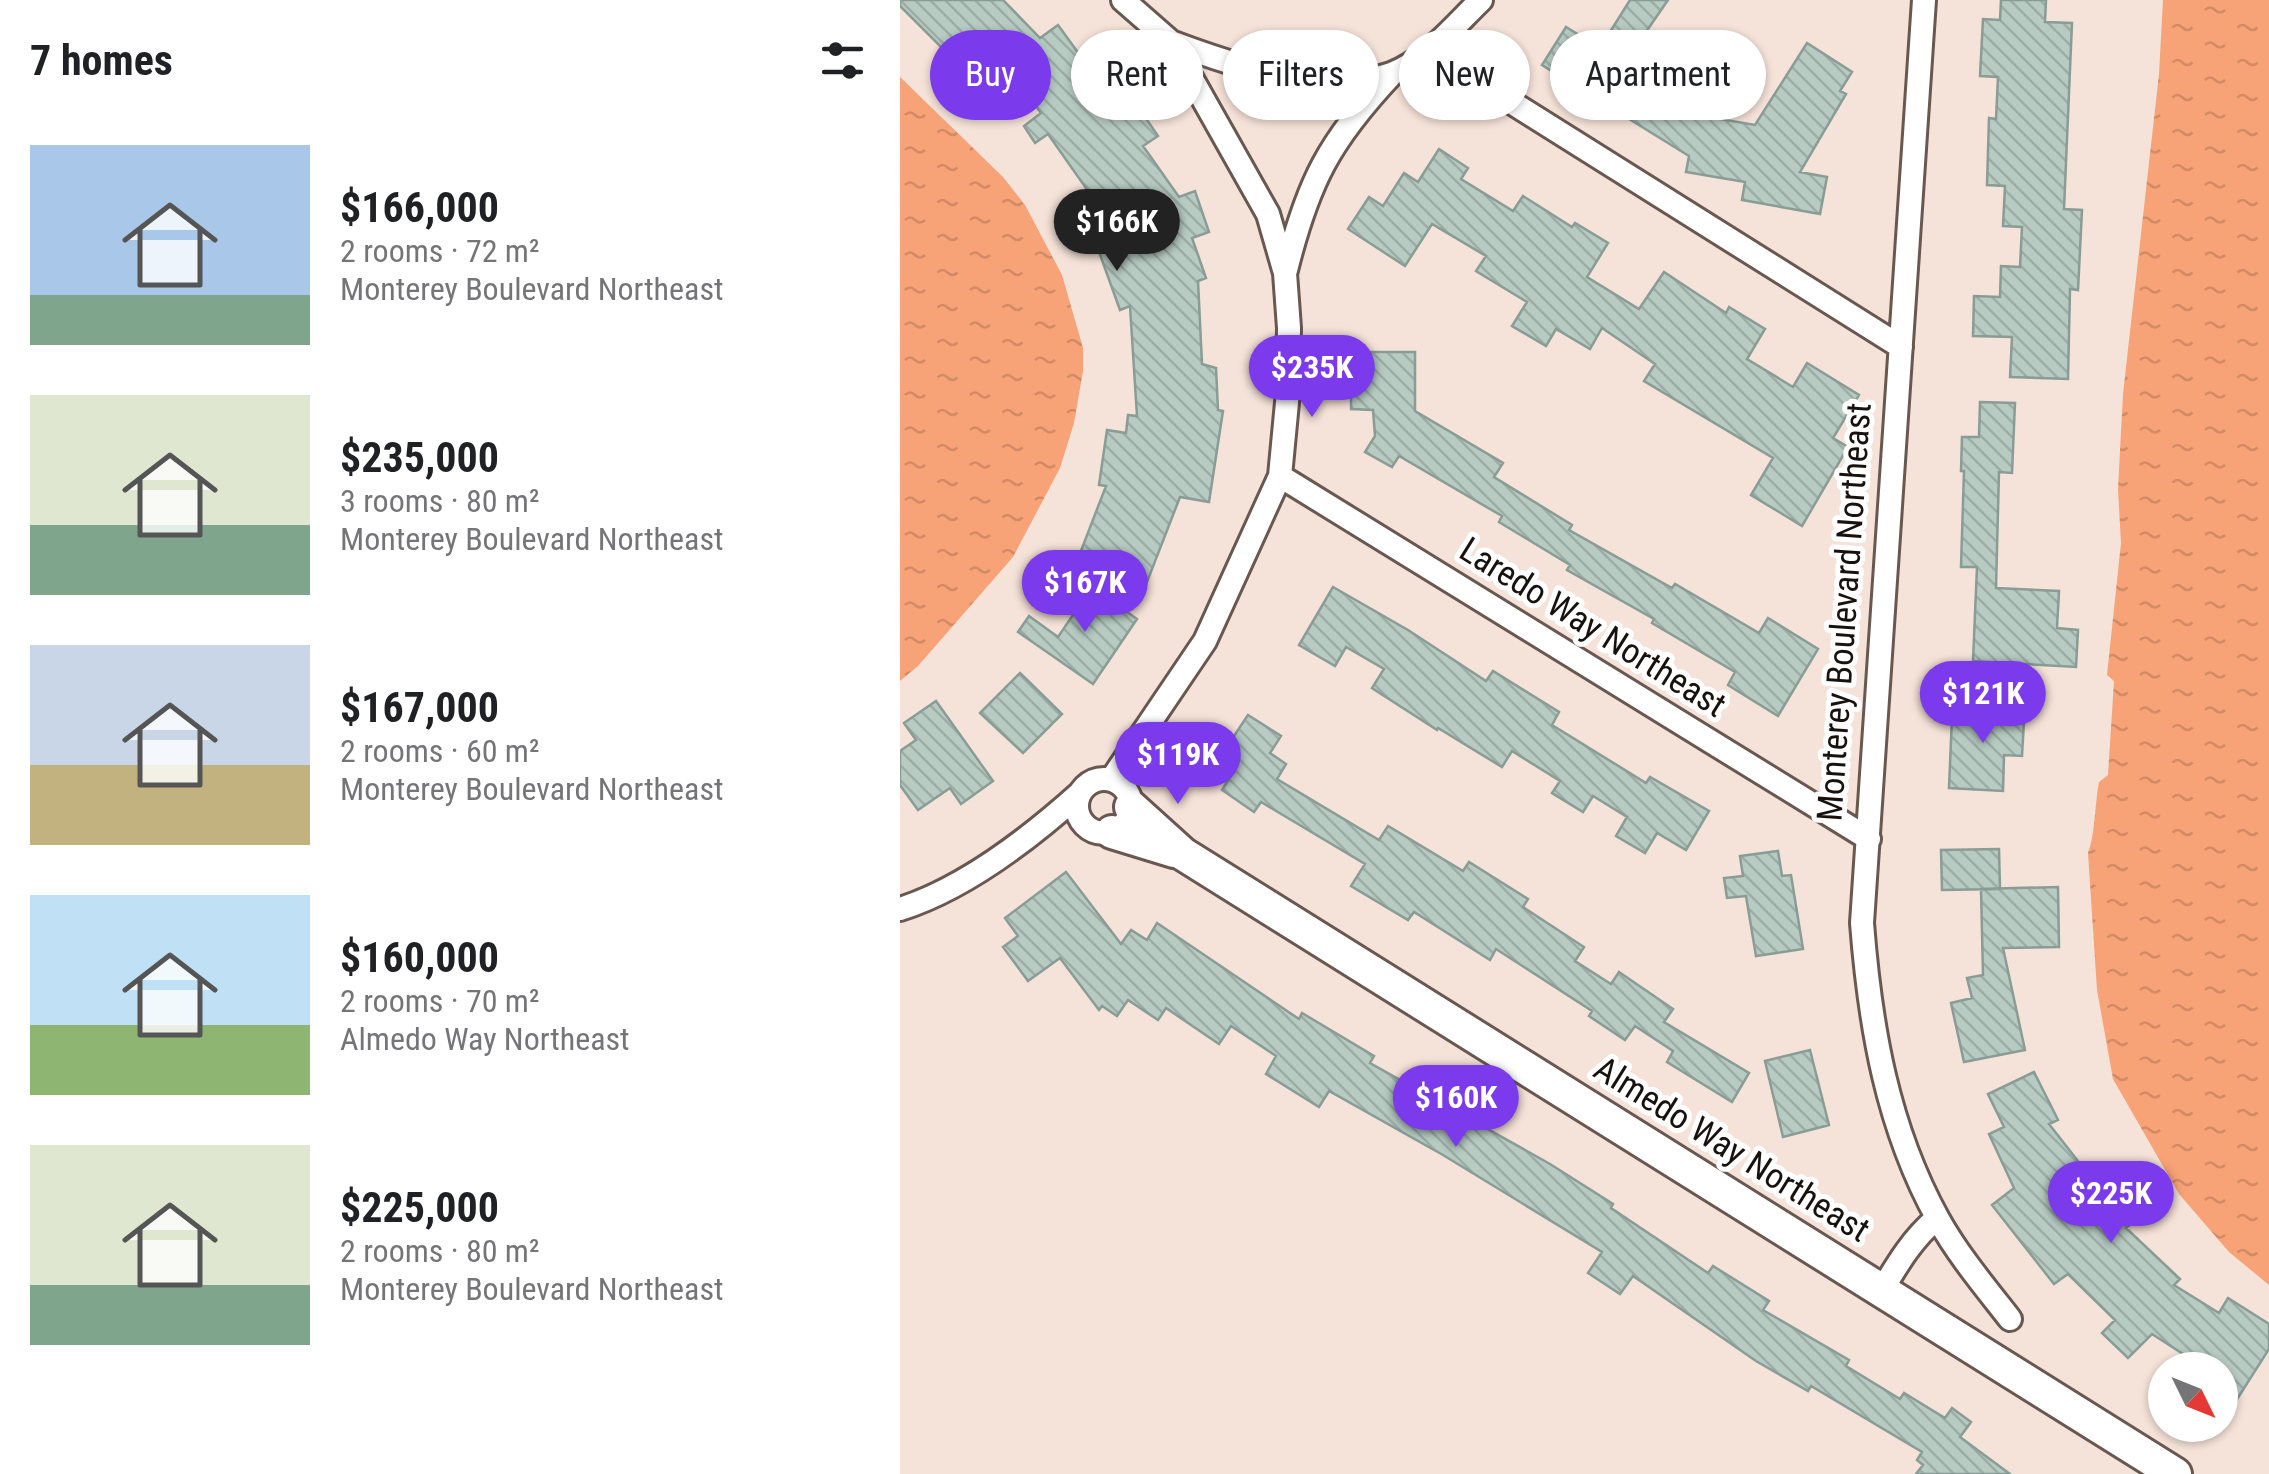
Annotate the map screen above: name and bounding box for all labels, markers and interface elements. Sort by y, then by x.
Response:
chip: Buy [930,30,1051,120]
chip: Rent [1071,30,1203,120]
chip: Filters [1223,30,1379,120]
chip: New [1399,30,1530,120]
chip: Apartment [1550,30,1766,120]
icon: filters [815,33,870,88]
text: 7 homes [30,36,173,85]
text: $166,000 [340,183,499,232]
icon: home [110,185,230,305]
pin: $166K [1047,189,1187,274]
text: $166K [1076,202,1158,240]
text: 2 rooms · 72 m² [340,232,539,270]
text: Monterey Boulevard Northeast [340,270,723,308]
pin: $235K [1242,335,1382,420]
text: $235K [1271,348,1353,386]
street label: Monterey Boulevard Northeast [1809,401,1880,823]
text: $235,000 [340,433,499,482]
icon: home [110,435,230,555]
text: 3 rooms · 80 m² [340,482,539,520]
text: Monterey Boulevard Northeast [340,520,723,558]
street label: Laredo Way Northeast [1452,529,1733,726]
pin: $167K [1015,550,1155,635]
text: $167K [1044,563,1126,601]
pin: $121K [1913,661,2053,746]
text: $121K [1942,674,2024,712]
text: $167,000 [340,683,499,732]
icon: home [110,685,230,805]
pin: $119K [1108,722,1248,807]
text: 2 rooms · 60 m² [340,732,539,770]
text: $119K [1137,735,1219,773]
text: Monterey Boulevard Northeast [340,770,723,808]
text: $160,000 [340,933,499,982]
icon: home [110,935,230,1055]
text: 2 rooms · 70 m² [340,982,539,1020]
text: Almedo Way Northeast [340,1020,630,1058]
street label: Almedo Way Northeast [1587,1048,1877,1251]
pin: $160K [1386,1065,1526,1150]
text: $160K [1415,1078,1497,1116]
pin: $225K [2041,1161,2181,1246]
text: $225K [2070,1174,2152,1212]
text: $225,000 [340,1183,499,1232]
icon: home [110,1185,230,1305]
text: 2 rooms · 80 m² [340,1232,539,1270]
text: Monterey Boulevard Northeast [340,1270,723,1308]
north arrow [2148,1352,2238,1442]
map controls [2148,1352,2238,1442]

